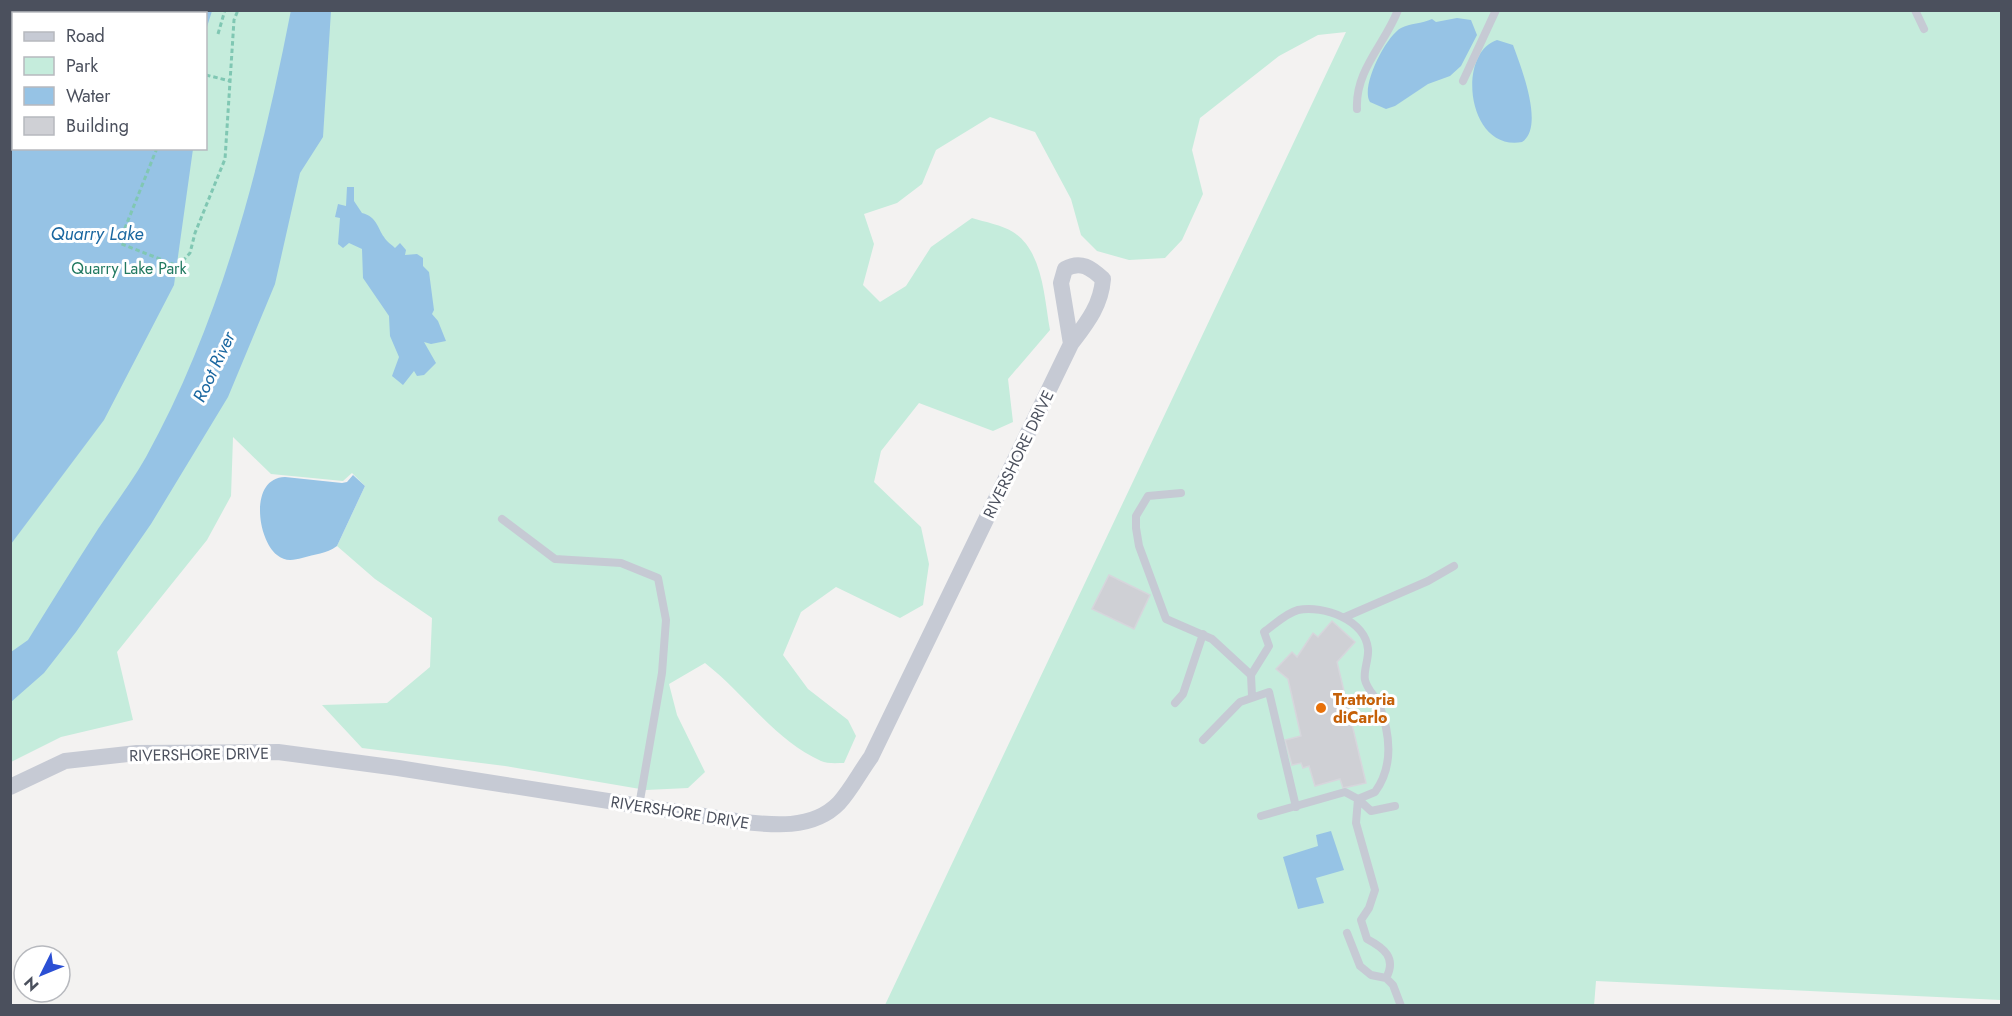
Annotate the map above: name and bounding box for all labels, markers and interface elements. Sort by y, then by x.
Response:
legend [12,12,207,150]
text: Road [66,23,105,49]
text: Park [66,53,98,79]
text: Water [66,83,111,109]
text: Building [66,113,129,139]
water label: Quarry Lake [51,221,143,247]
park label: Quarry Lake Park [71,257,188,280]
water label: Root River [186,327,242,407]
street label: RIVERSHORE DRIVE [977,386,1059,522]
place label: Trattoria diCarlo [1333,688,1395,729]
marker: Trattoria diCarlo [1314,701,1328,715]
street label: RIVERSHORE DRIVE [129,742,269,767]
street label: RIVERSHORE DRIVE [609,790,751,835]
north arrow [12,944,72,1004]
text: N [19,971,44,996]

